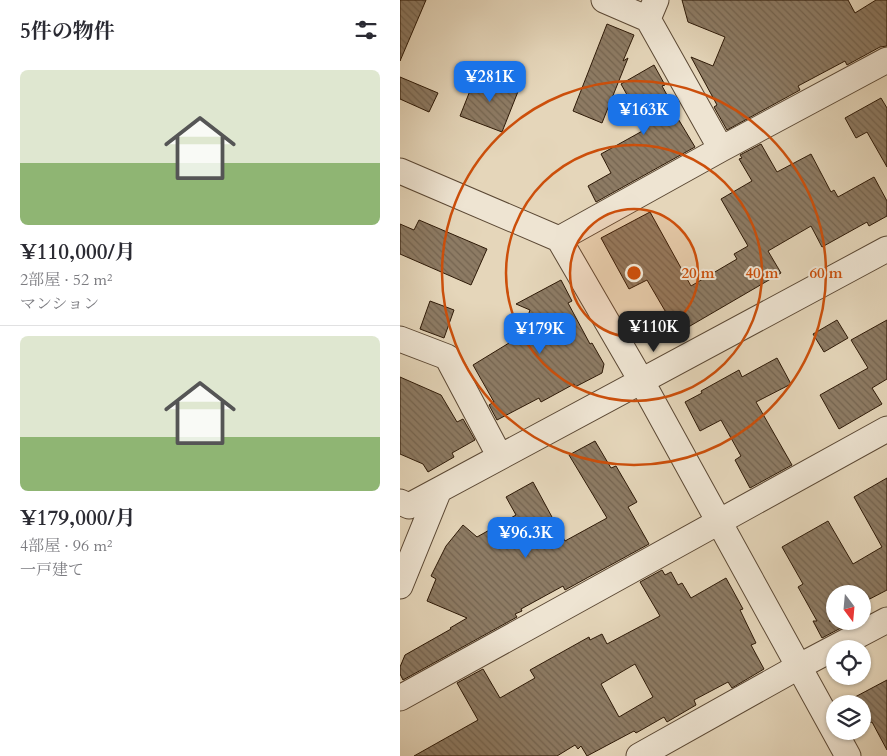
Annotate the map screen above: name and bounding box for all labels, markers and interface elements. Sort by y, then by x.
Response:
icon: filters [352,16,380,44]
text: 5件の物件 [20,17,115,46]
pin: ¥281K [455,61,525,103]
text: ¥281K [465,66,515,88]
pin: ¥163K [609,94,679,136]
text: ¥163K [619,99,669,121]
icon: home [155,103,245,193]
text: ¥110,000/月 [20,238,136,267]
text: 20 m [681,263,715,283]
text: 40 m [745,263,779,283]
text: 60 m [809,263,843,283]
centre of rings [625,264,643,282]
text: 2部屋 · 52 m² [20,269,112,291]
text: マンション [20,293,99,315]
pin: ¥110K [619,310,689,353]
pin: ¥179K [505,312,575,355]
text: ¥110K [629,316,679,338]
text: ¥179K [515,318,565,340]
icon: home [155,368,245,458]
text: ¥179,000/月 [20,504,136,533]
pin: ¥96.3K [485,516,567,559]
text: ¥96.3K [499,522,553,544]
text: 4部屋 · 96 m² [20,535,112,557]
text: 一戸建て [20,559,84,581]
north arrow [826,585,871,630]
map controls [826,585,871,740]
button: locate [826,640,871,685]
button: layers [826,695,871,740]

